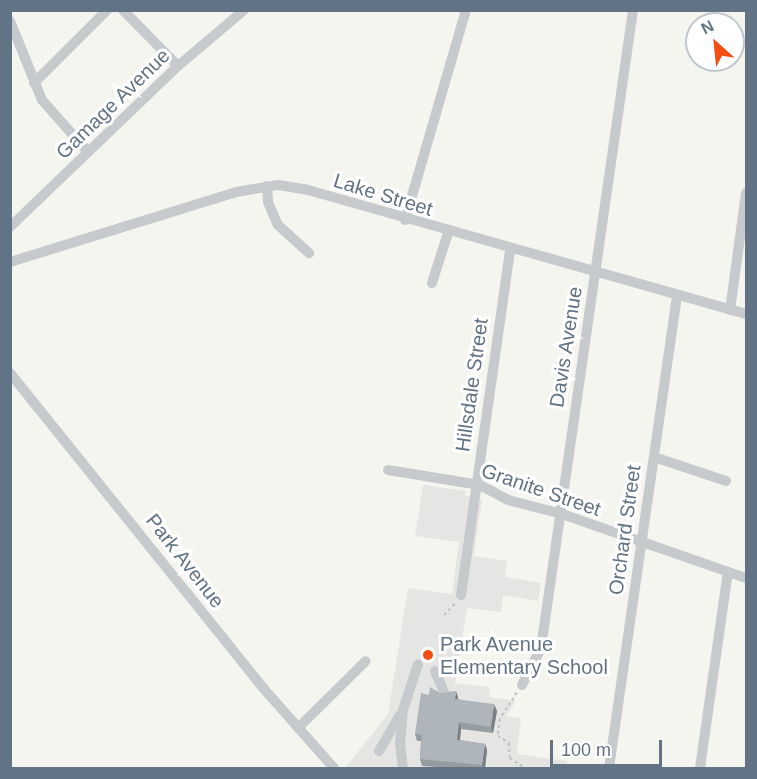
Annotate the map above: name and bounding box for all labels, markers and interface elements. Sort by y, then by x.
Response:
north arrow [685,12,745,72]
text: N [698,17,717,37]
street label: Gamage Avenue [51,43,175,165]
street label: Lake Street [331,169,435,221]
street label: Davis Avenue [545,284,587,410]
street label: Hillsdale Street [451,317,493,453]
street label: Granite Street [478,458,604,522]
street label: Orchard Street [604,463,646,597]
street label: Park Avenue [140,509,230,613]
place label: Park Avenue Elementary School [440,632,608,679]
marker: Park Avenue Elementary School [421,648,435,662]
scale bar [553,728,666,766]
text: 100 m [561,740,611,760]

